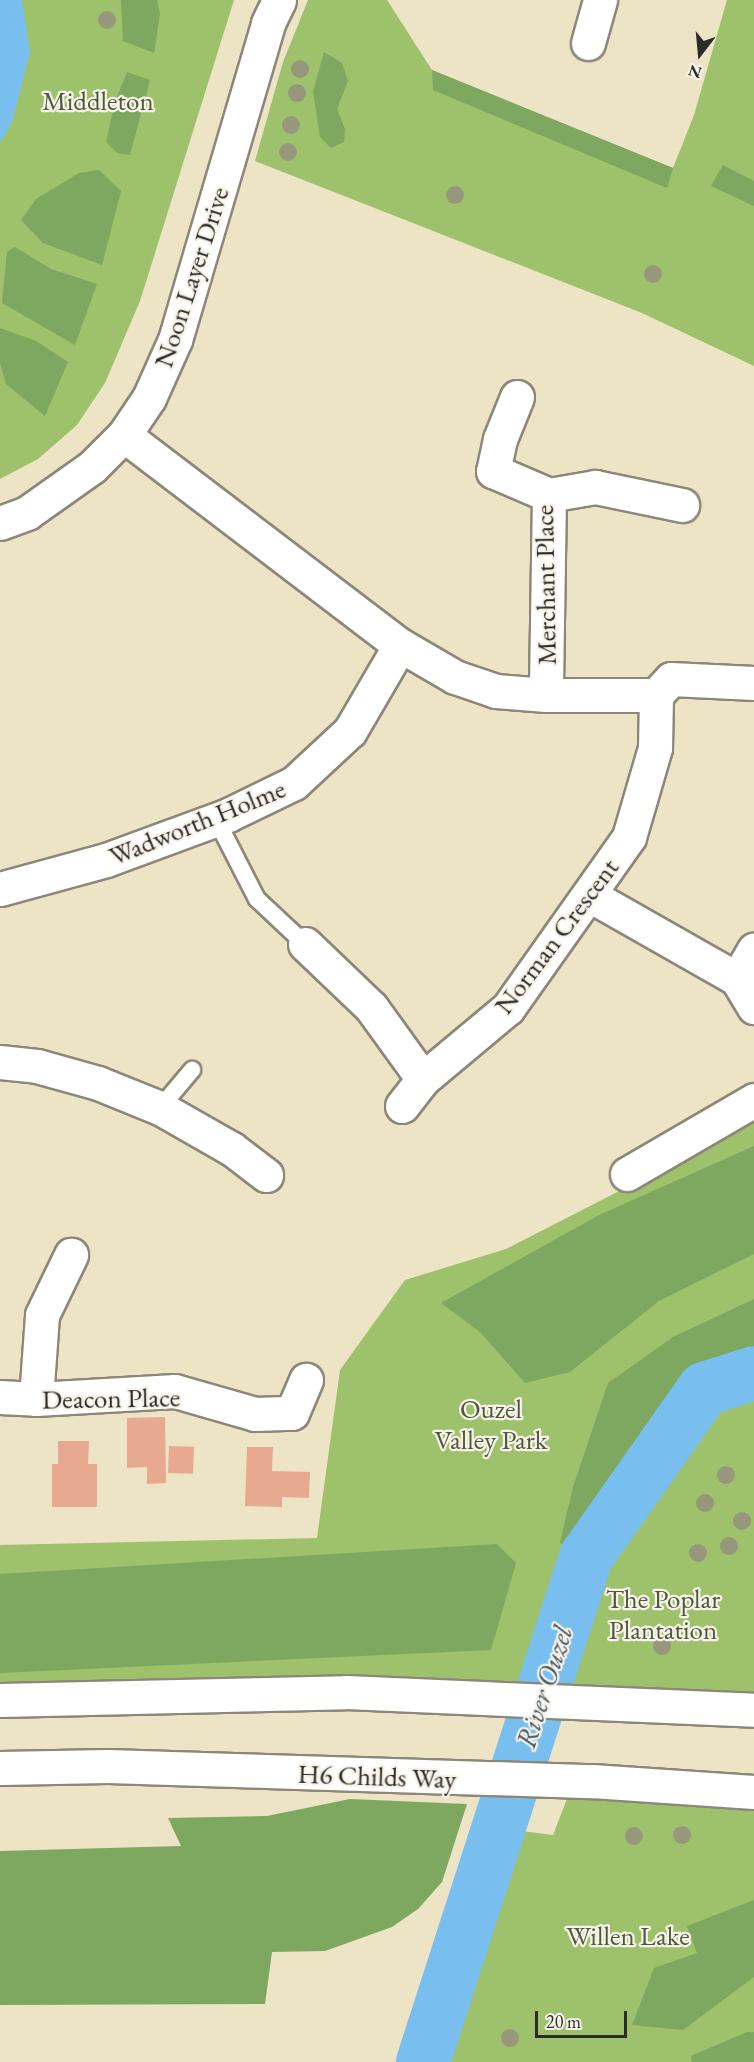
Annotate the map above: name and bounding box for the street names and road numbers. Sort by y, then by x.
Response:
street label: Noon Layer Drive [147,183,235,371]
street label: Merchant Place [527,505,563,665]
street label: Wadworth Holme [104,772,290,872]
street label: Norman Crescent [487,852,625,1020]
street label: Deacon Place [42,1381,180,1415]
street label: H6 Childs Way [297,1757,457,1795]

